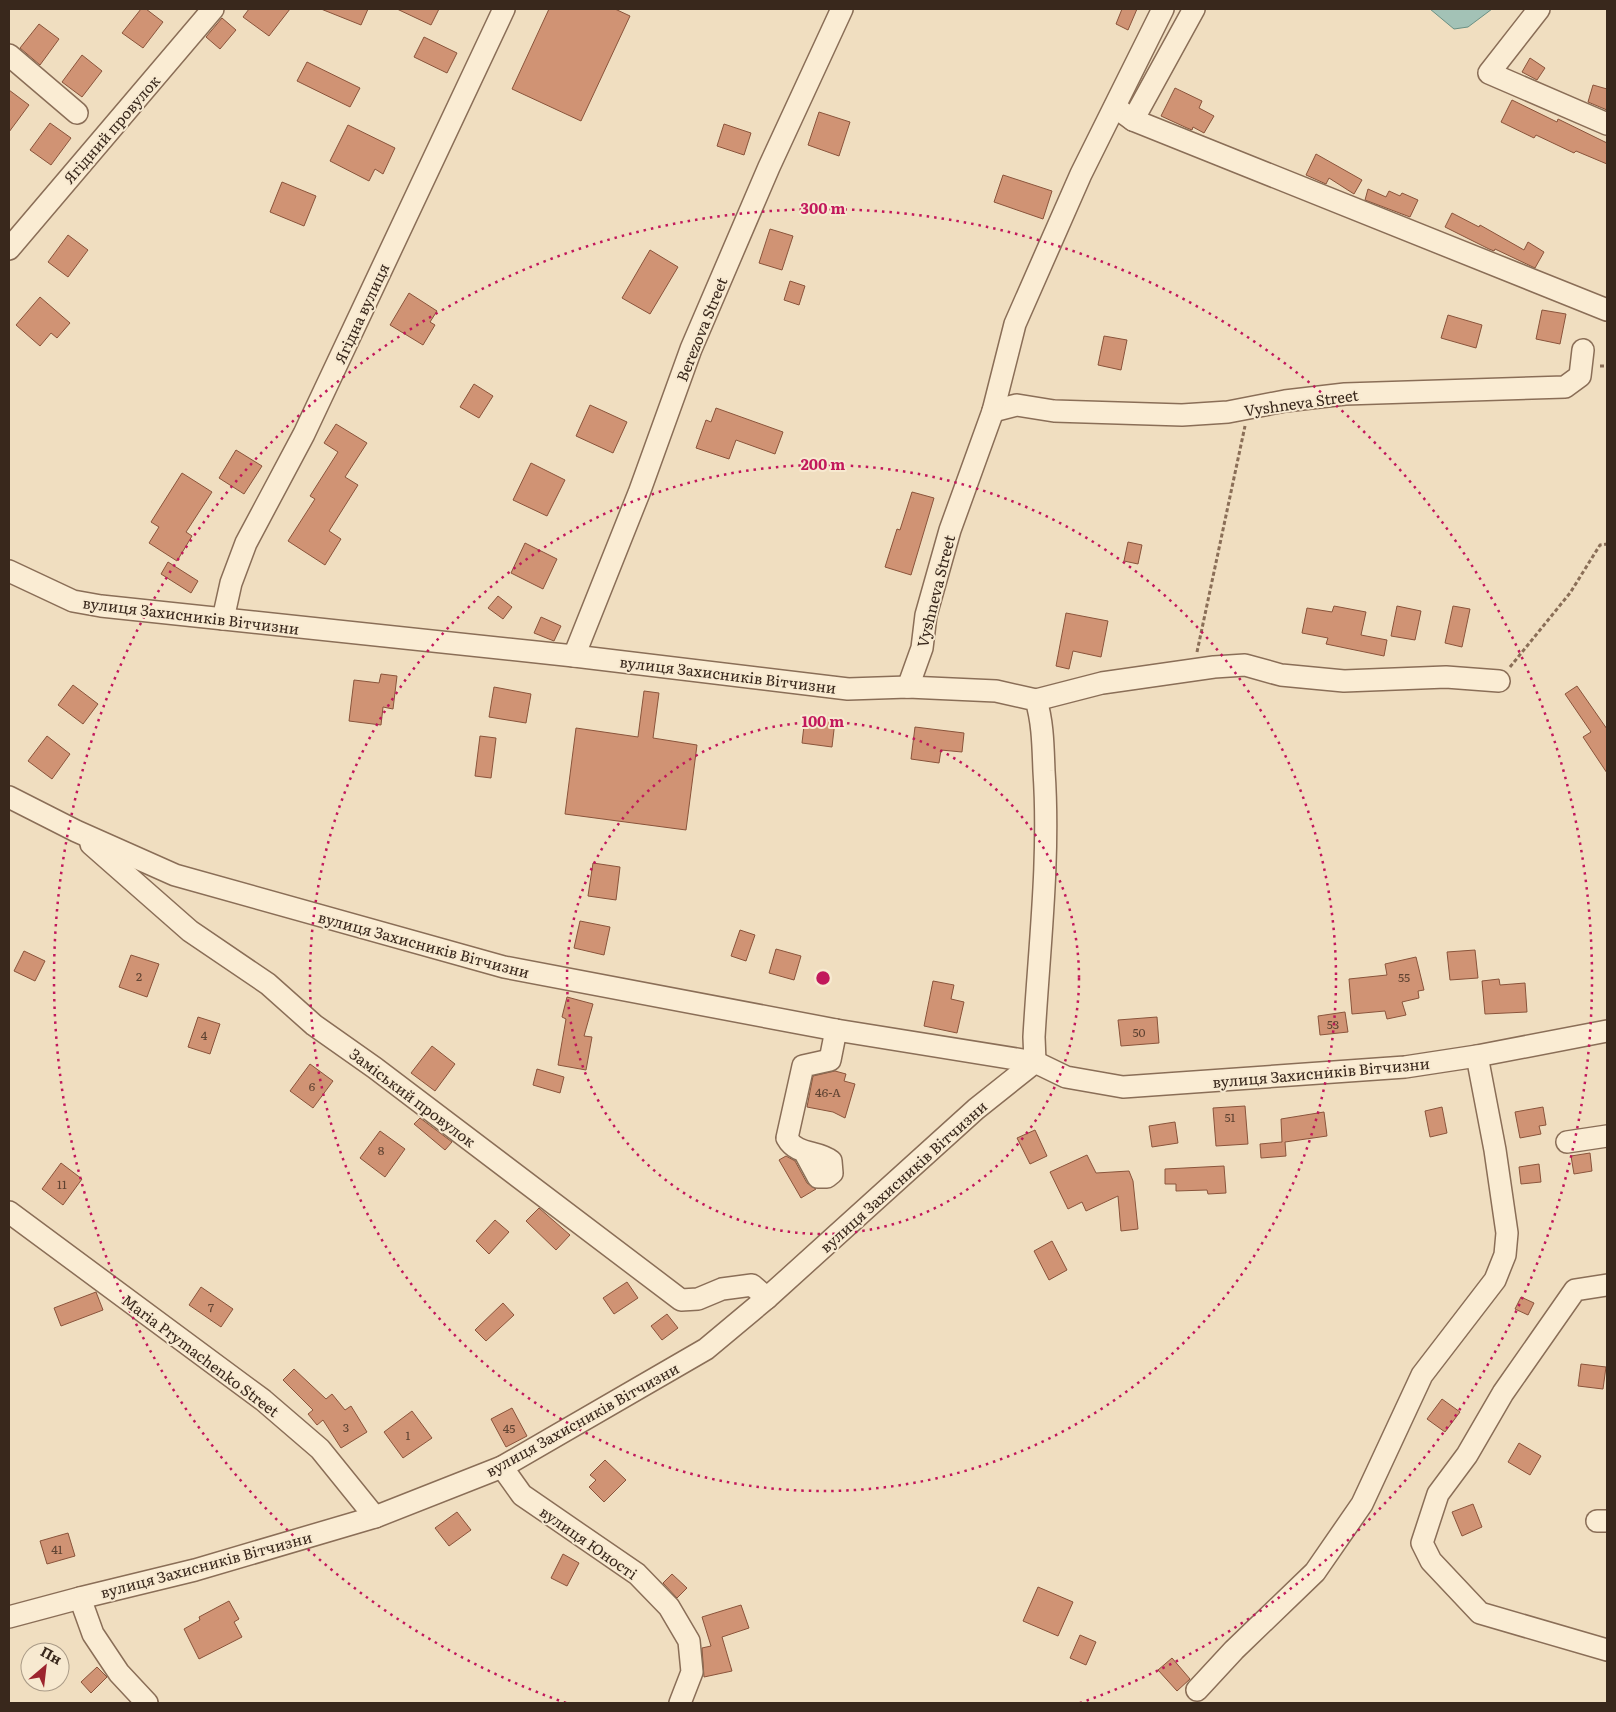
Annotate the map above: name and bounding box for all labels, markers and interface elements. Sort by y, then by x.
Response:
street label: Ягідний провулок [57,70,165,188]
text: 300 m [801,196,845,219]
street label: Ягідна вулиця [328,259,394,367]
street label: Berezova Street [670,273,732,385]
street label: Vyshneva Street [1242,383,1360,421]
text: 200 m [801,452,845,475]
street label: Vyshneva Street [910,532,960,650]
street label: вулиця Захисників Вітчизни [81,590,301,640]
street label: вулиця Захисників Вітчизни [618,649,838,699]
text: 100 m [802,709,844,732]
street label: вулиця Захисників Вітчизни [316,905,532,983]
house number: 2 [136,967,142,985]
house number: 55 [1398,968,1410,986]
centre of rings [814,969,832,987]
house number: 53 [1327,1015,1339,1033]
house number: 50 [1132,1023,1146,1041]
house number: 4 [201,1026,208,1044]
street label: Заміський провулок [345,1042,481,1152]
street label: вулиця Захисників Вітчизни [1211,1051,1431,1093]
house number: 6 [309,1077,316,1095]
house number: 46-А [815,1083,841,1101]
street label: вулиця Захисників Вітчизни [814,1094,992,1258]
house number: 51 [1225,1108,1236,1126]
house number: 8 [378,1141,385,1159]
house number: 11 [57,1175,67,1193]
street label: Maria Prymachenko Street [118,1288,284,1422]
house number: 7 [208,1298,214,1316]
street label: вулиця Захисників Вітчизни [481,1356,683,1482]
house number: 3 [343,1418,349,1436]
house number: 45 [503,1419,515,1437]
house number: 1 [406,1426,411,1444]
street label: вулиця Юності [535,1500,643,1584]
street label: вулиця Захисників Вітчизни [98,1525,314,1603]
house number: 41 [51,1540,63,1558]
text: Пн [37,1641,66,1669]
north arrow [20,1642,70,1692]

